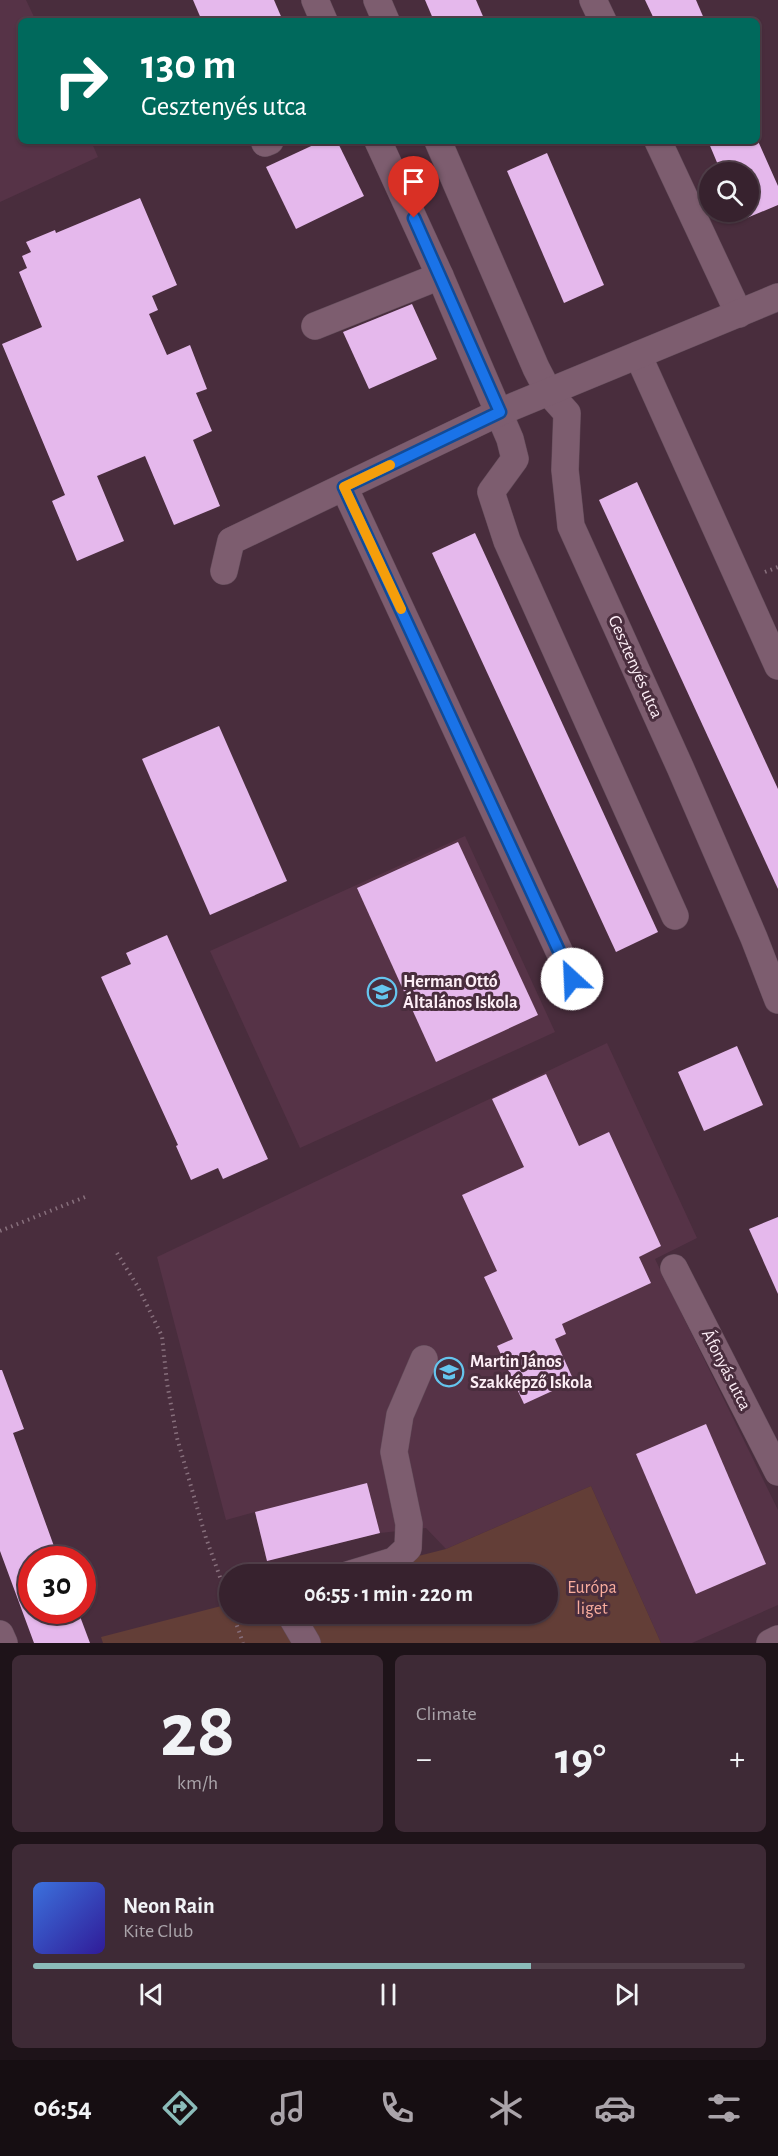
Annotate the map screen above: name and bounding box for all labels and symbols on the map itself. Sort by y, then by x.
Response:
pin [388,156,439,218]
street label: Gesztenyés utca [604,613,666,721]
position arrow [540,947,604,1011]
place label: Herman Ottó Általános Iskola [403,973,518,1012]
school or university icon: Herman Ottó Általános Iskola [366,976,398,1008]
street label: Áfonyás utca [698,1325,757,1413]
place label: Martin János Szakképző Iskola [470,1353,593,1392]
school or university icon: Martin János Szakképző Iskola [433,1356,465,1388]
speed limit sign: 30 [18,1546,96,1624]
park label: Európa liget [567,1579,617,1618]

